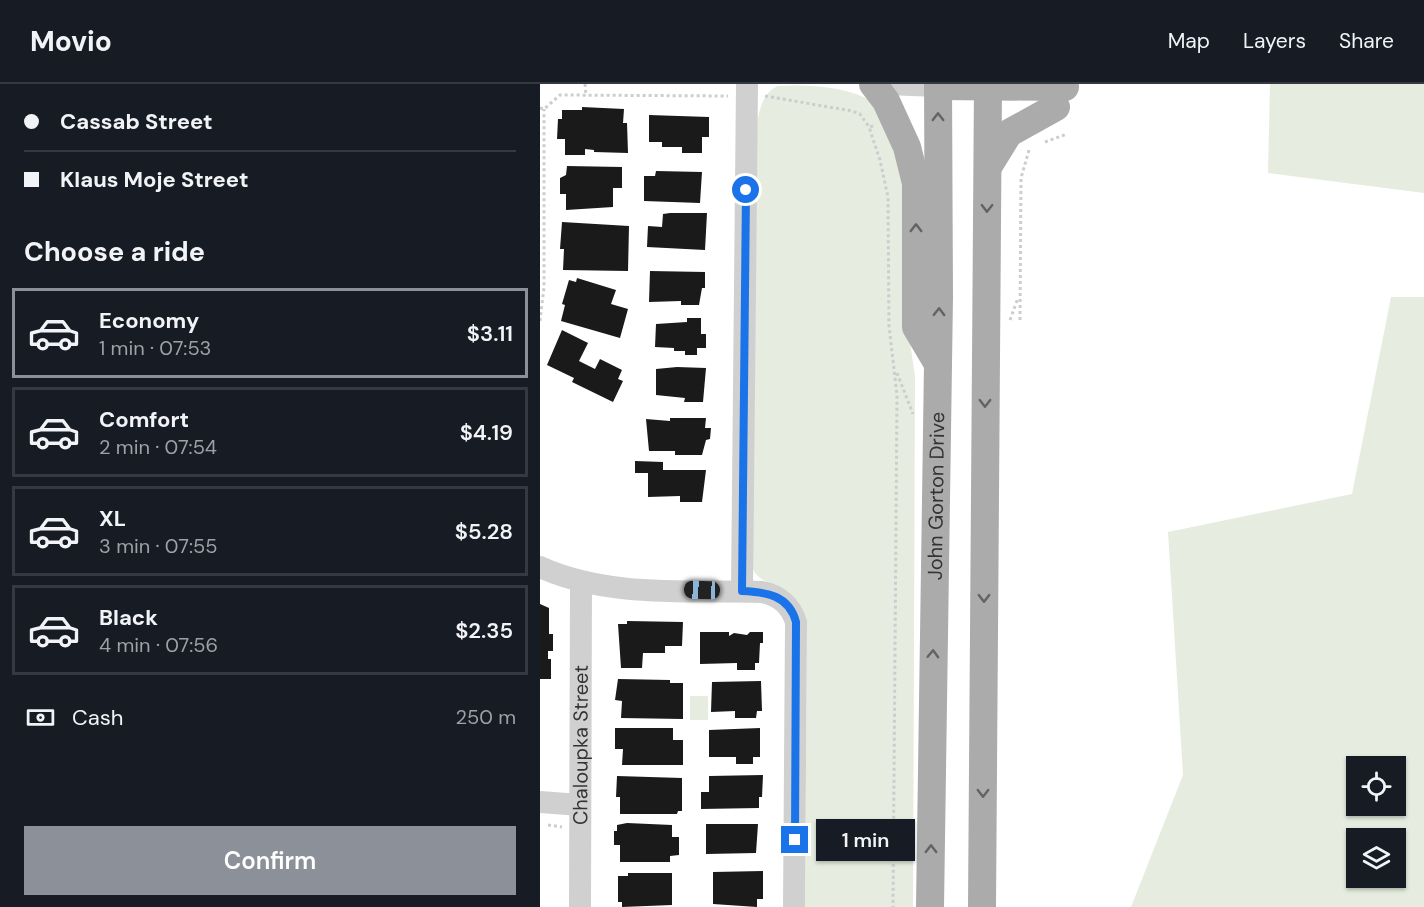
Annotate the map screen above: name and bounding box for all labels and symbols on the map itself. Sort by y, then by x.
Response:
one-way arrow [932,112,944,121]
route start [732,176,759,203]
one-way arrow [981,204,994,213]
one-way arrow [910,223,922,232]
one-way arrow [933,307,945,316]
one-way arrow [979,399,991,408]
street label: John Gorton Drive [922,412,950,580]
car [684,580,720,600]
one-way arrow [978,594,990,603]
one-way arrow [926,649,939,658]
street label: Chaloupka Street [567,665,594,825]
one-way arrow [977,789,989,798]
callout: 1 min [816,819,915,861]
route end [781,826,808,853]
one-way arrow [924,844,937,853]

